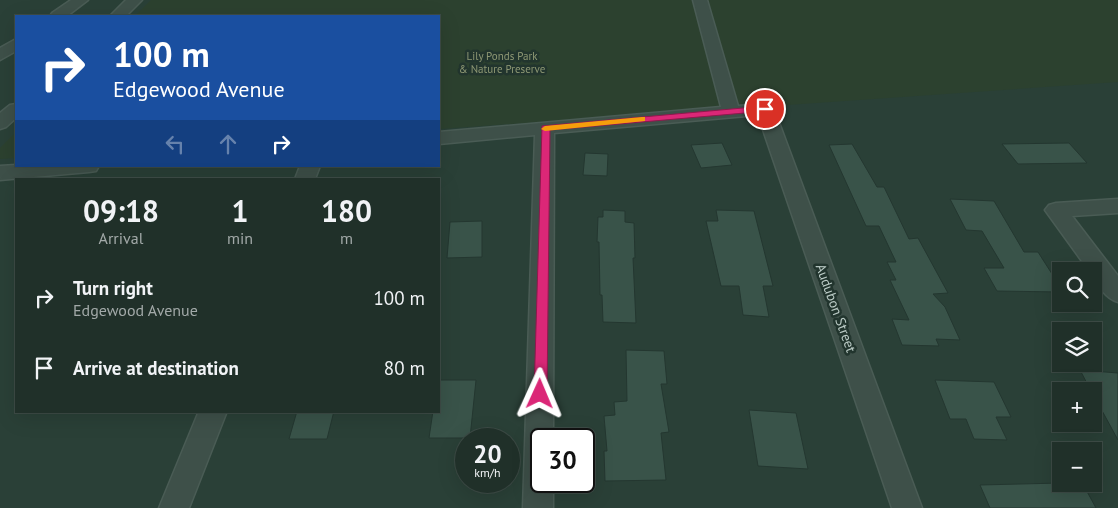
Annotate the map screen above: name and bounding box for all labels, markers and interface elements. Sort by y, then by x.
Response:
text: 100 m [113,31,210,77]
icon: right [30,35,95,100]
park label: Lily Ponds Park & Nature Preserve [459,49,546,76]
text: Edgewood Avenue [113,75,285,103]
pin [744,88,786,130]
icon: arrive [751,95,779,123]
icon: left [161,130,189,158]
icon: ahead [214,130,242,158]
icon: right [267,130,295,158]
text: 09:18 [83,191,159,230]
text: 1 [232,191,249,230]
text: 180 [321,191,372,230]
text: Arrival [99,228,143,248]
text: min [227,228,253,248]
text: m [340,228,353,248]
street label: Audubon Street [812,261,860,355]
map controls [1052,262,1102,492]
button: search [1052,262,1102,312]
text: Turn right [73,276,153,300]
icon: right [30,284,58,312]
text: 100 m [373,286,425,310]
text: Edgewood Avenue [73,300,198,320]
button: layers [1052,322,1102,372]
icon: arrive [30,354,58,382]
text: Arrive at destination [73,356,239,380]
text: 80 m [384,356,425,380]
position arrow [513,367,565,419]
button: + [1052,382,1102,432]
speed limit sign: 30 [530,428,595,493]
text: 20 [473,438,502,470]
button: − [1052,442,1102,492]
text: km/h [474,465,501,480]

